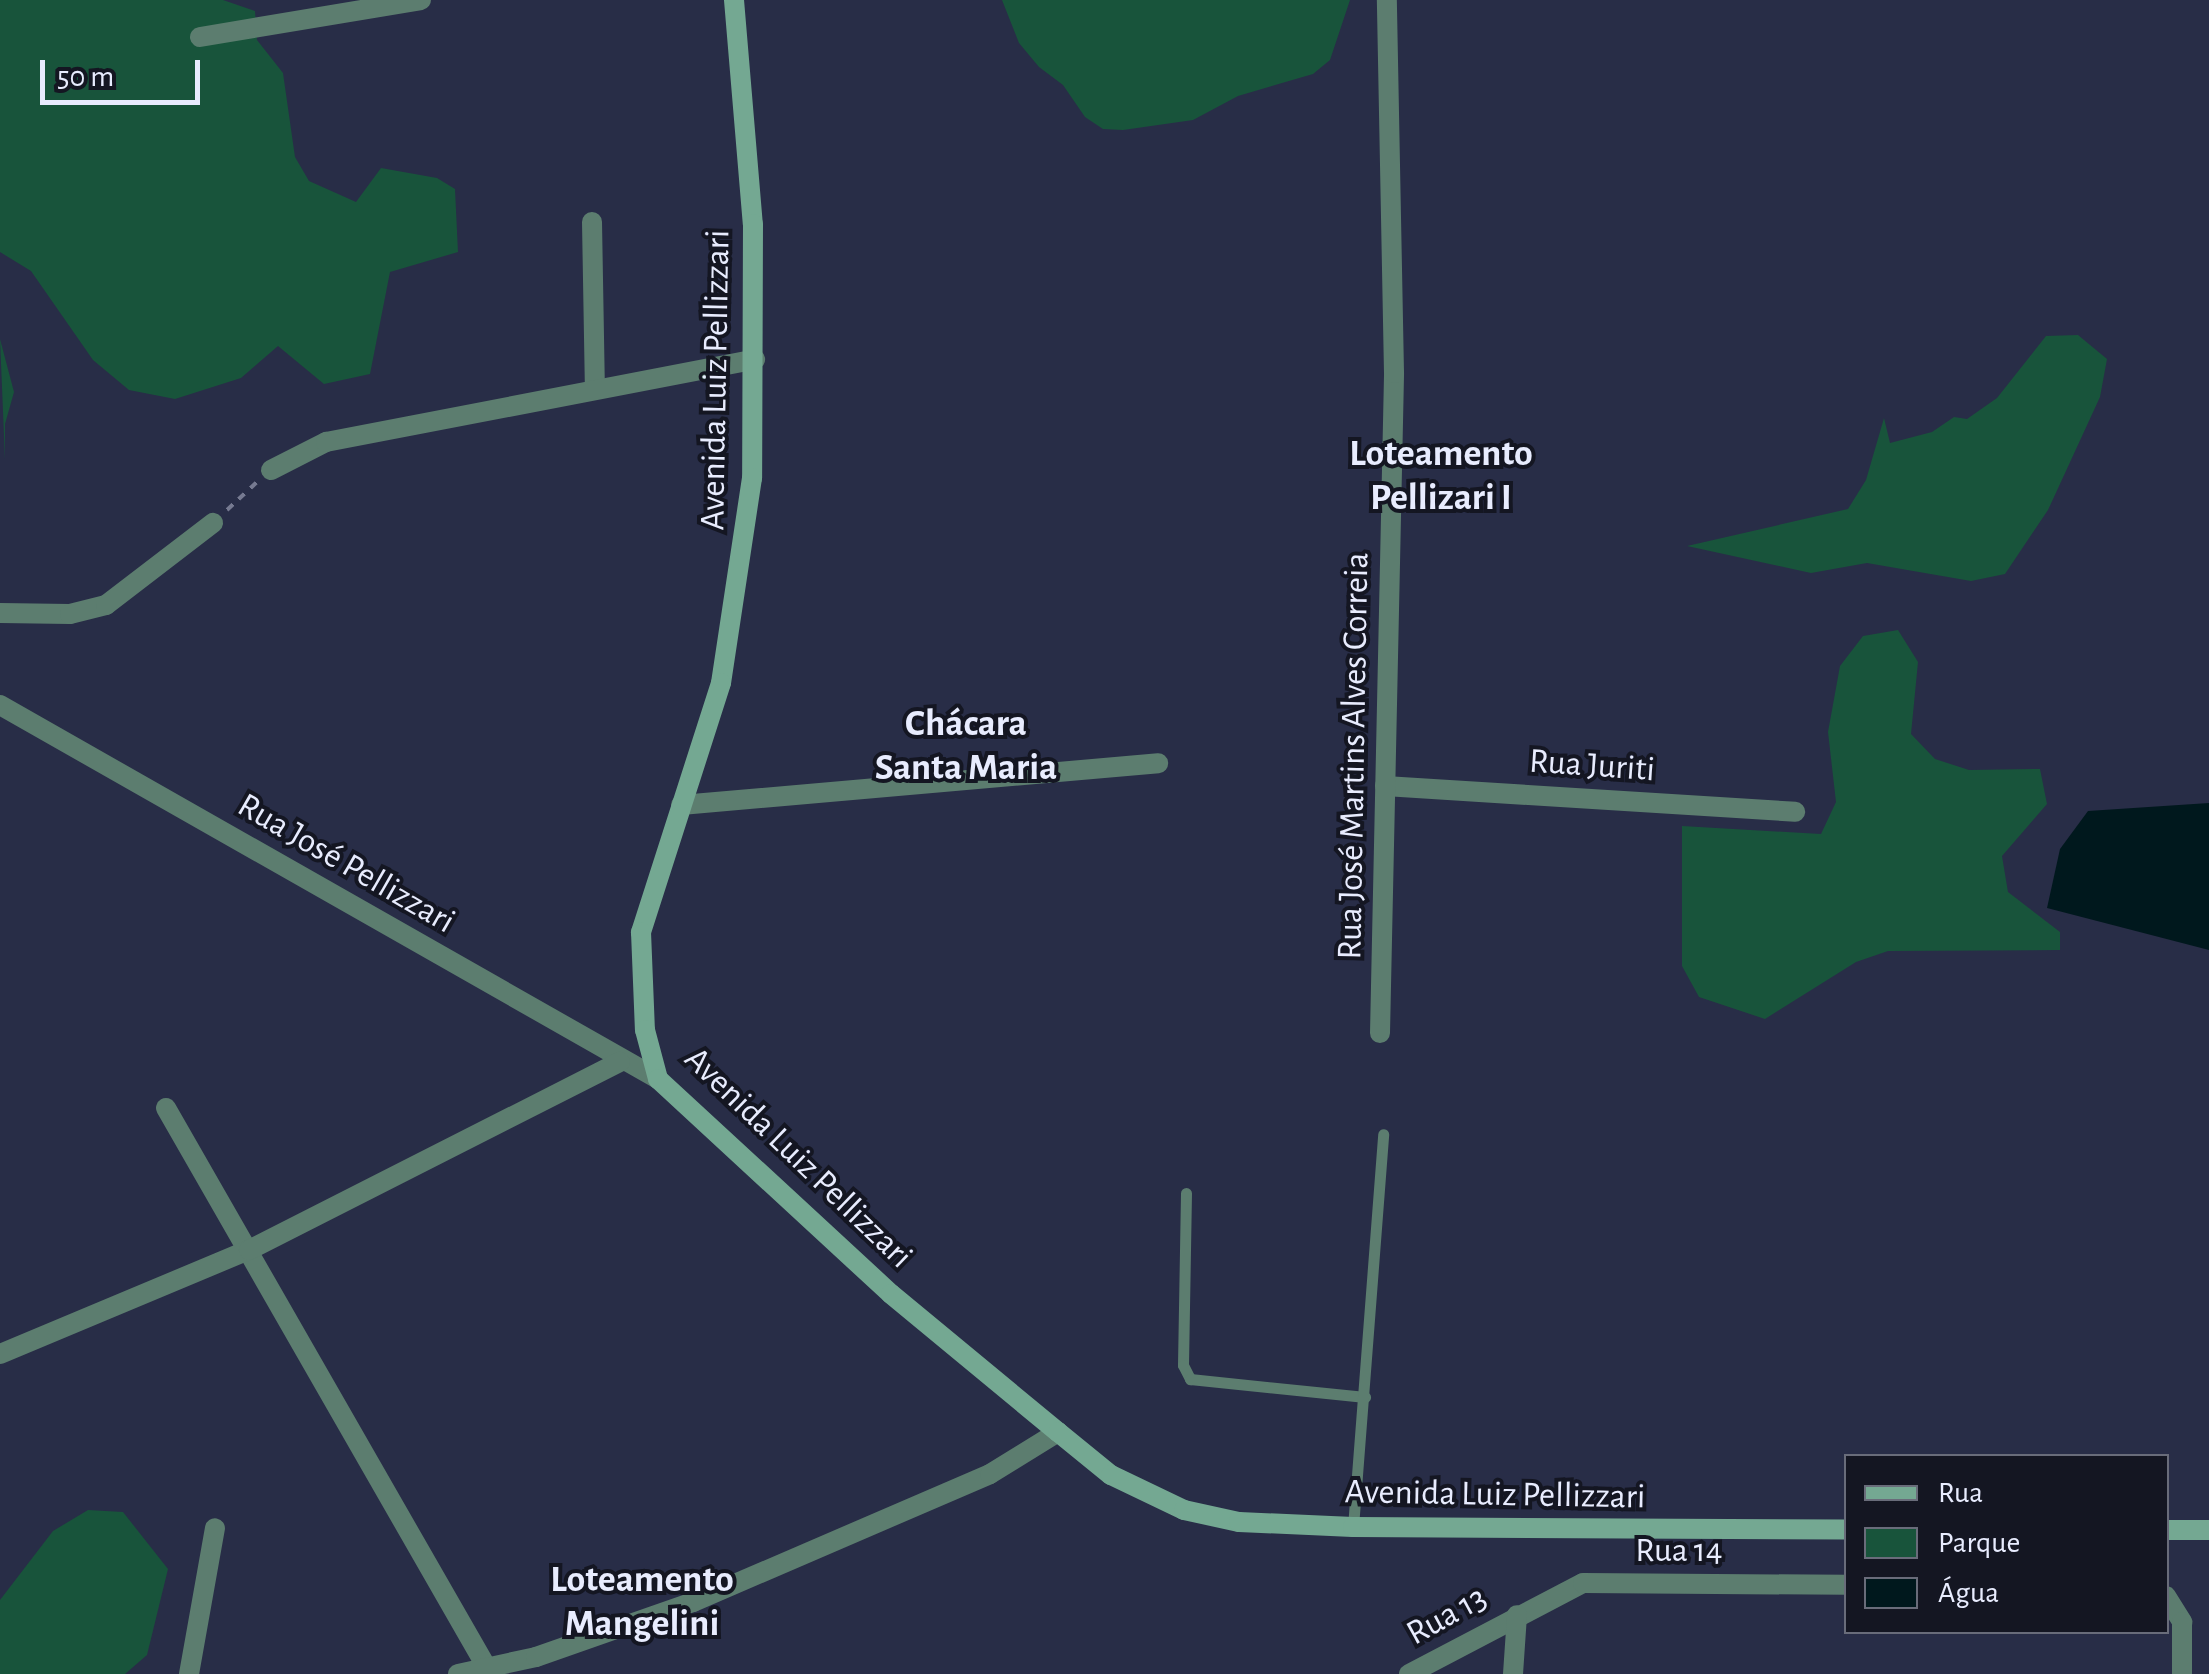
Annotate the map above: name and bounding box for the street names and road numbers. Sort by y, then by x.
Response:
street label: Avenida Luiz Pellizzari [692,229,740,531]
street label: Rua José Martins Alves Correia [1329,552,1379,960]
street label: Rua Juriti [1528,741,1656,791]
street label: Rua José Pellizzari [230,785,462,943]
street label: Avenida Luiz Pellizzari [675,1038,921,1278]
street label: Avenida Luiz Pellizzari [1344,1471,1646,1519]
street label: Rua 14 [1635,1530,1723,1572]
street label: Rua 13 [1400,1577,1494,1655]

